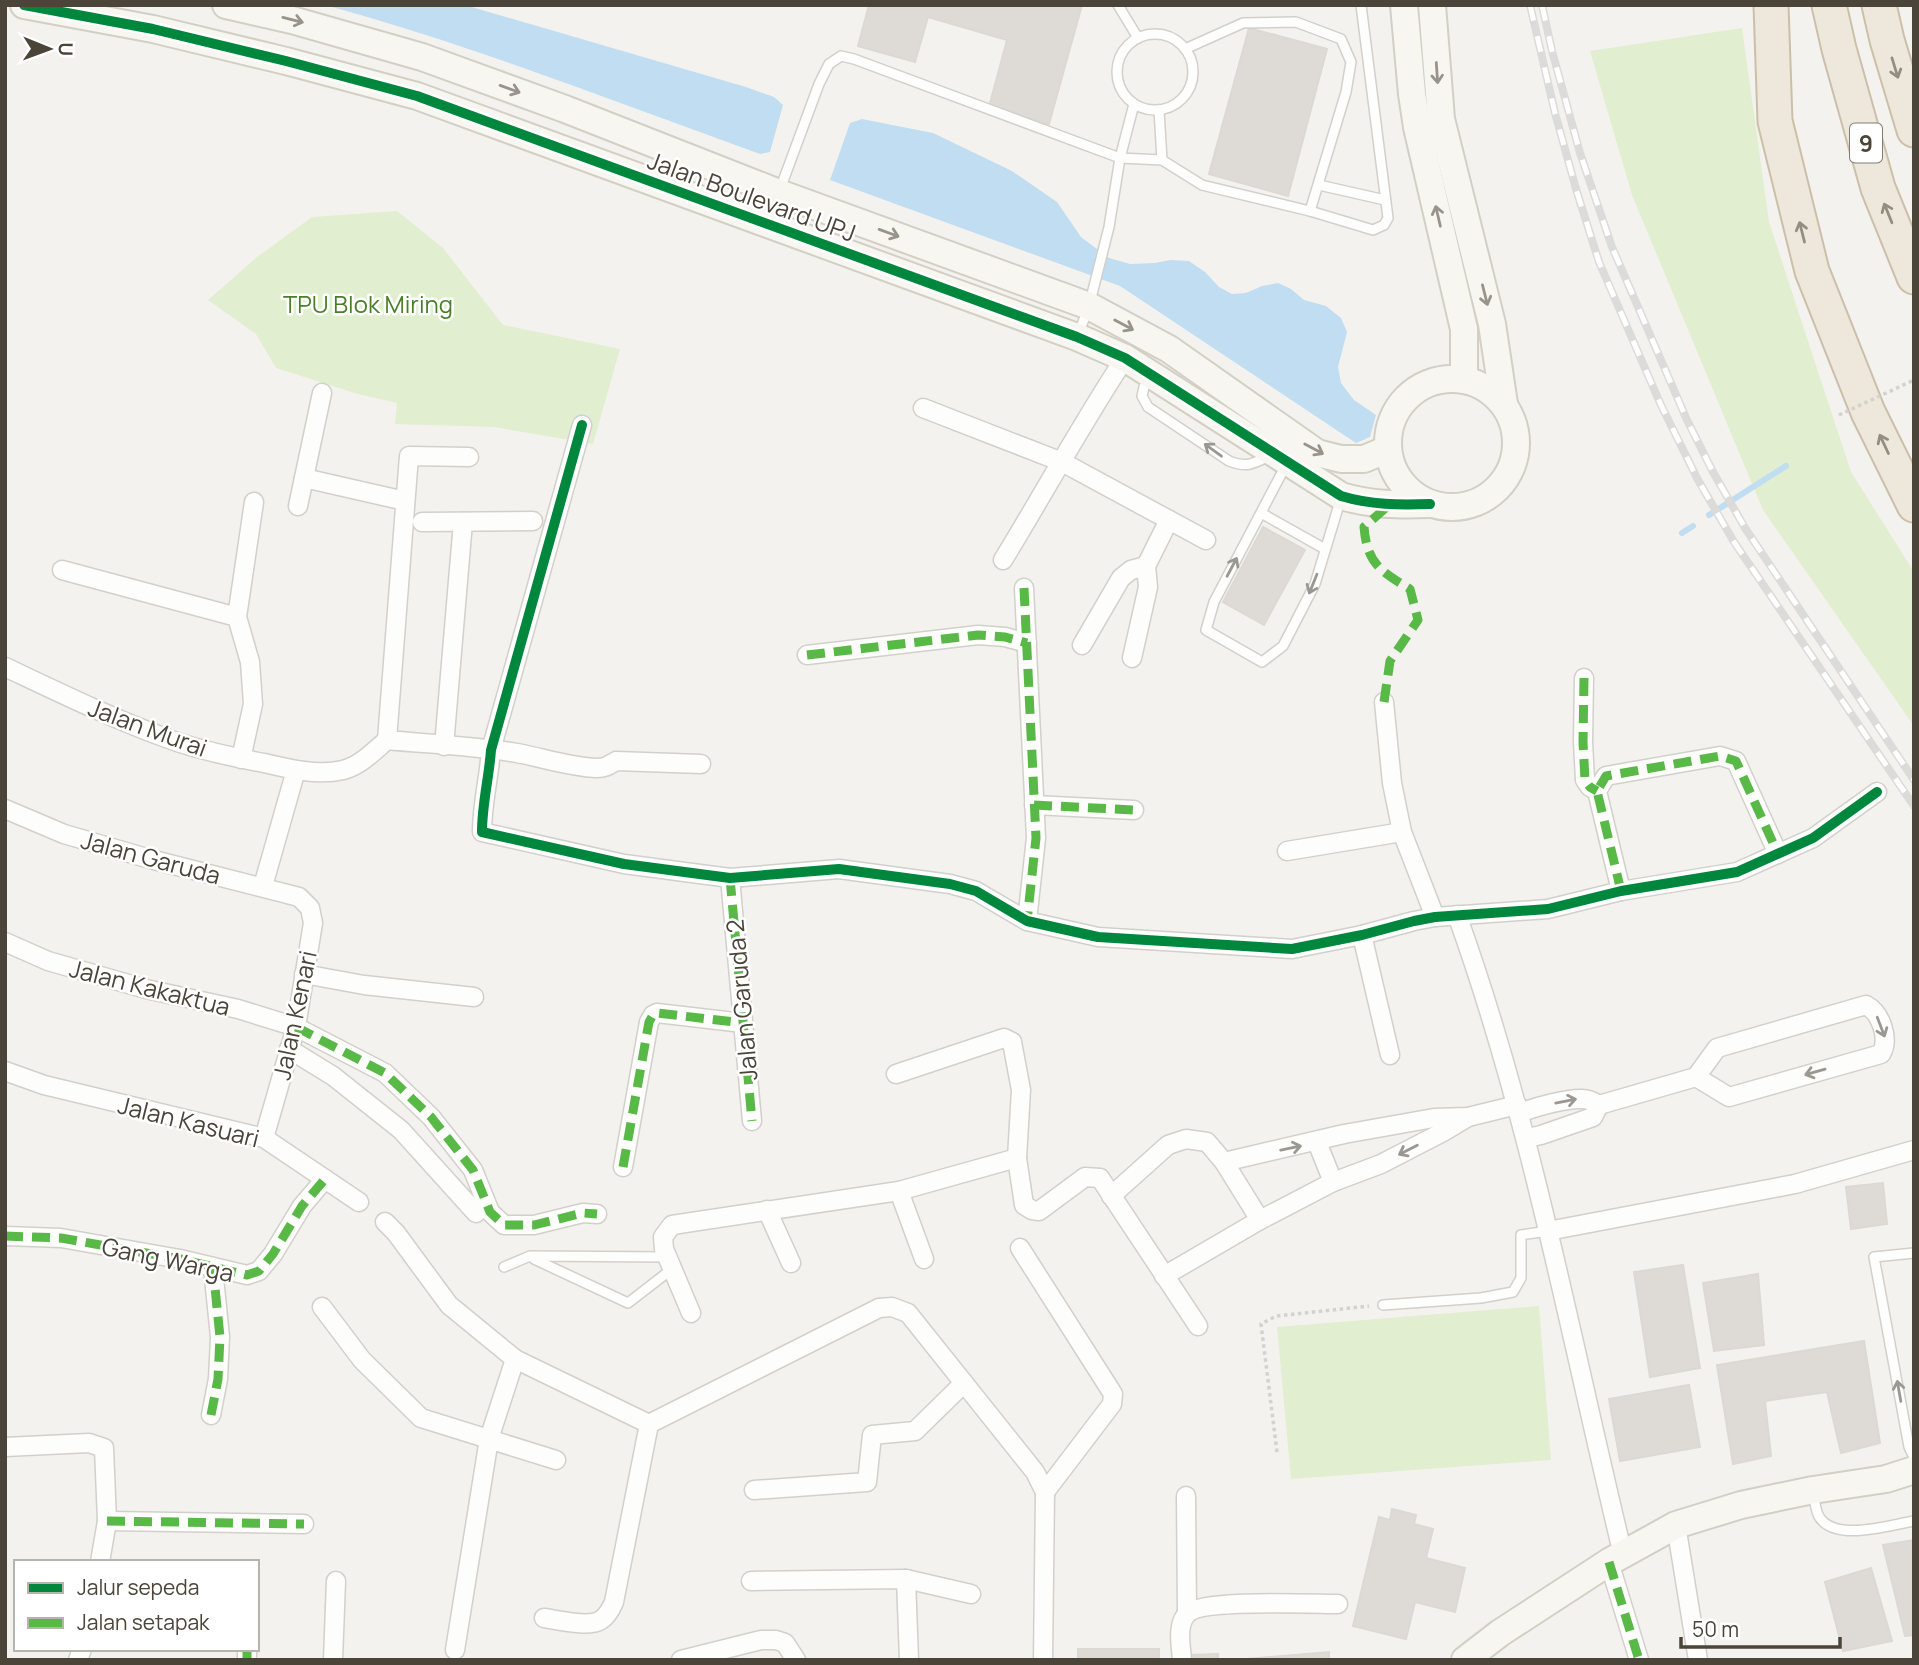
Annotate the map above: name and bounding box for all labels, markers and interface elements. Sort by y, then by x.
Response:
north arrow [14,14,84,84]
one-way arrow [281,14,304,27]
text: U [53,42,79,56]
one-way arrow [1890,57,1903,79]
one-way arrow [1431,62,1444,84]
one-way arrow [498,84,520,96]
road number: 9 [1850,124,1882,162]
street label: Jalan Boulevard UPJ [643,143,861,249]
one-way arrow [1881,203,1894,225]
one-way arrow [1430,205,1444,228]
one-way arrow [1795,221,1808,244]
one-way arrow [878,228,900,240]
one-way arrow [1479,283,1492,306]
park label: TPU Blok Miring [283,287,453,320]
one-way arrow [1113,318,1133,332]
one-way arrow [1877,434,1890,455]
one-way arrow [1303,442,1323,456]
one-way arrow [1204,443,1223,457]
one-way arrow [1226,557,1239,578]
one-way arrow [1306,573,1319,595]
street label: Jalan Murai [84,690,212,764]
street label: Jalan Garuda [78,823,224,891]
street label: Jalan Garuda 2 [718,918,764,1082]
street label: Jalan Kenari [264,947,324,1083]
street label: Jalan Kakaktua [66,951,234,1023]
one-way arrow [1876,1016,1889,1038]
one-way arrow [1805,1067,1827,1080]
street label: Jalan Kasuari [115,1088,263,1154]
one-way arrow [1554,1094,1577,1108]
one-way arrow [1279,1140,1302,1154]
one-way arrow [1399,1143,1419,1157]
street label: Gang Warga [99,1229,237,1289]
one-way arrow [1891,1380,1905,1403]
legend [14,1560,259,1651]
text: Jalur sepeda [77,1573,199,1601]
scale bar [1681,1606,1840,1650]
text: Jalan setapak [77,1608,210,1636]
text: 50 m [1692,1615,1739,1643]

